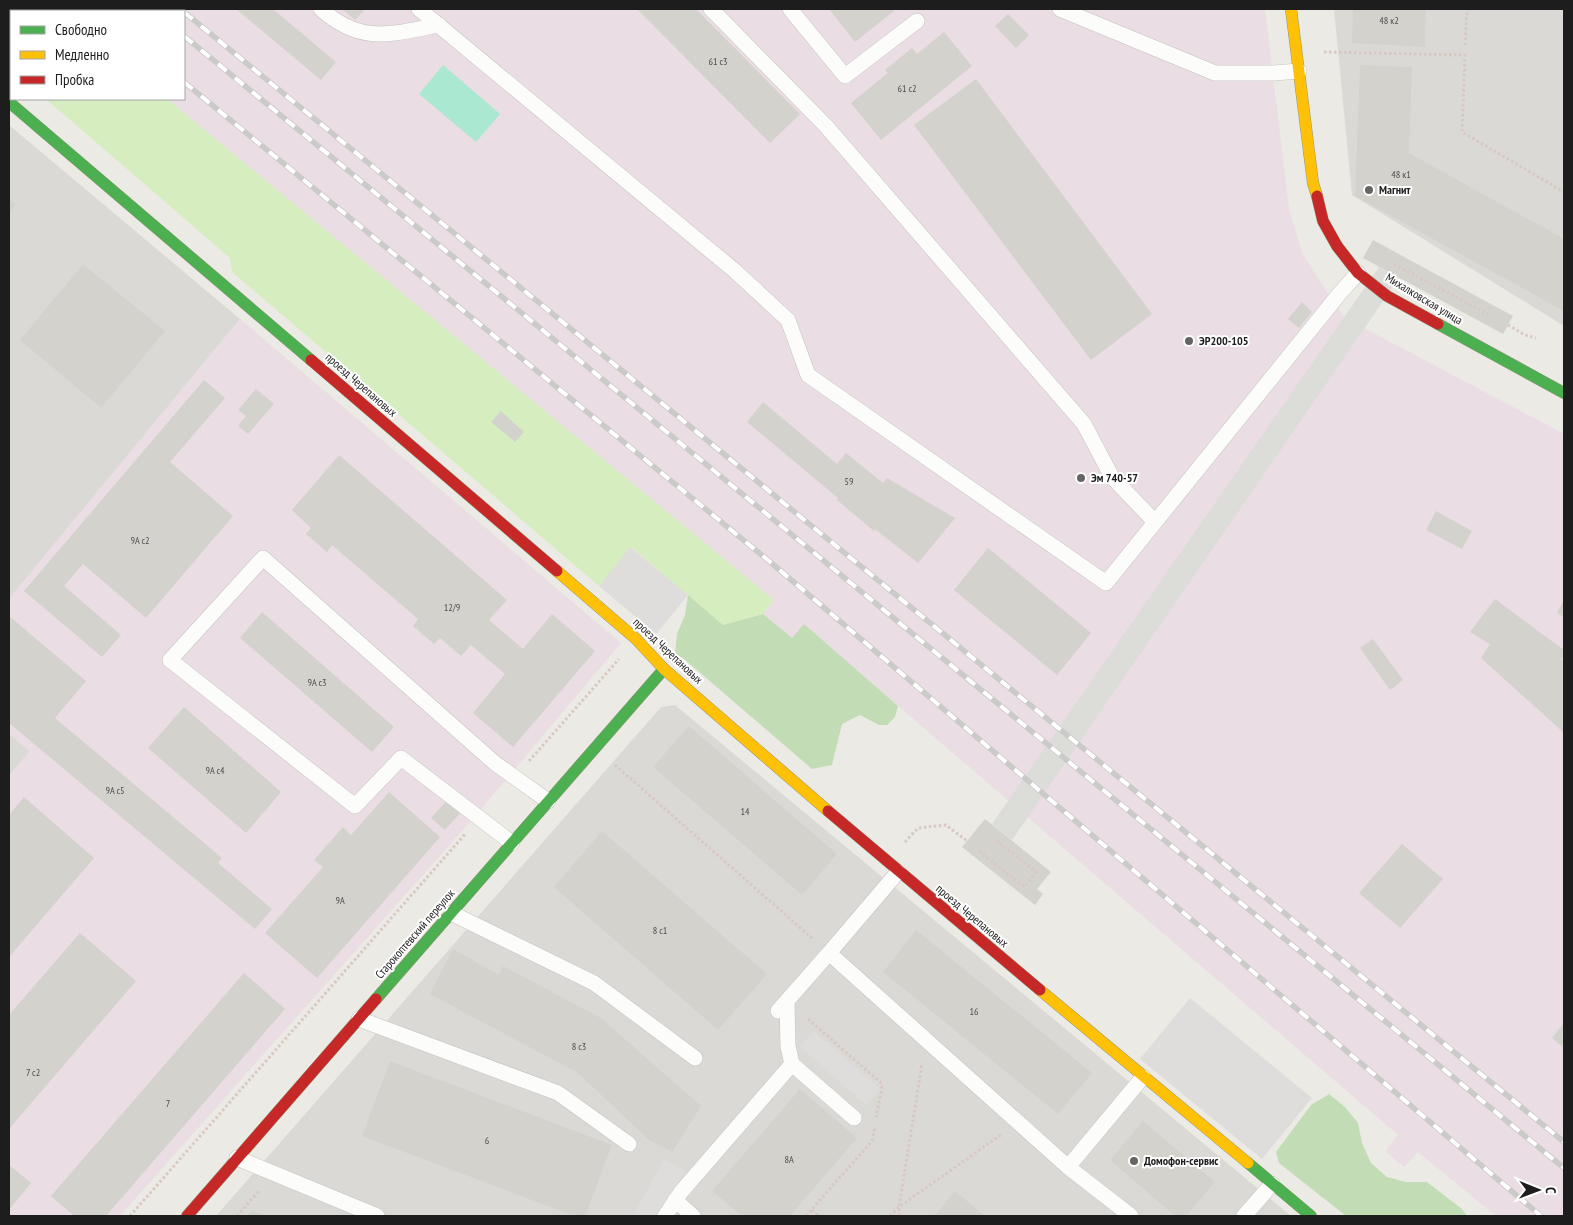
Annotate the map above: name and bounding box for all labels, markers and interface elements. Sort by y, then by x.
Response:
legend [10,10,185,100]
house number: 48 к2 [1379,14,1399,27]
text: Свободно [55,20,107,39]
text: Медленно [55,45,109,64]
house number: 61 с3 [708,55,728,68]
text: Пробка [55,70,94,89]
house number: 61 с2 [897,82,917,95]
house number: 48 к1 [1391,168,1411,181]
place label: Магнит [1379,182,1411,197]
marker: Магнит [1363,184,1375,196]
street label: Михалковская улица [1383,270,1466,328]
place label: ЭР200-105 [1199,333,1248,348]
marker: ЭР200-105 [1183,335,1195,347]
street label: проезд Черепановых [322,349,400,420]
place label: Эм 740-57 [1091,470,1138,485]
marker: Эм 740-57 [1075,472,1087,484]
house number: 59 [845,475,854,488]
house number: 9А с2 [130,534,150,547]
house number: 12/9 [444,601,460,614]
street label: проезд Черепановых [630,614,706,687]
house number: 9А с3 [307,676,327,689]
house number: 9А с4 [205,764,225,777]
house number: 9А с5 [105,784,125,797]
house number: 14 [741,805,750,818]
street label: проезд Черепановых [933,881,1012,950]
street label: Старокоптевский переулок [372,886,458,981]
house number: 9А [335,894,345,907]
house number: 8 с1 [653,924,667,937]
house number: 16 [970,1005,979,1018]
house number: 8 с3 [572,1040,586,1053]
house number: 7 с2 [26,1066,40,1079]
house number: 7 [166,1097,170,1110]
house number: 6 [485,1134,490,1147]
house number: 8А [784,1153,794,1166]
place label: Домофон-сервис [1144,1153,1219,1168]
marker: Домофон-сервис [1128,1155,1140,1167]
north arrow [1513,1165,1563,1215]
text: С [1542,1187,1560,1194]

